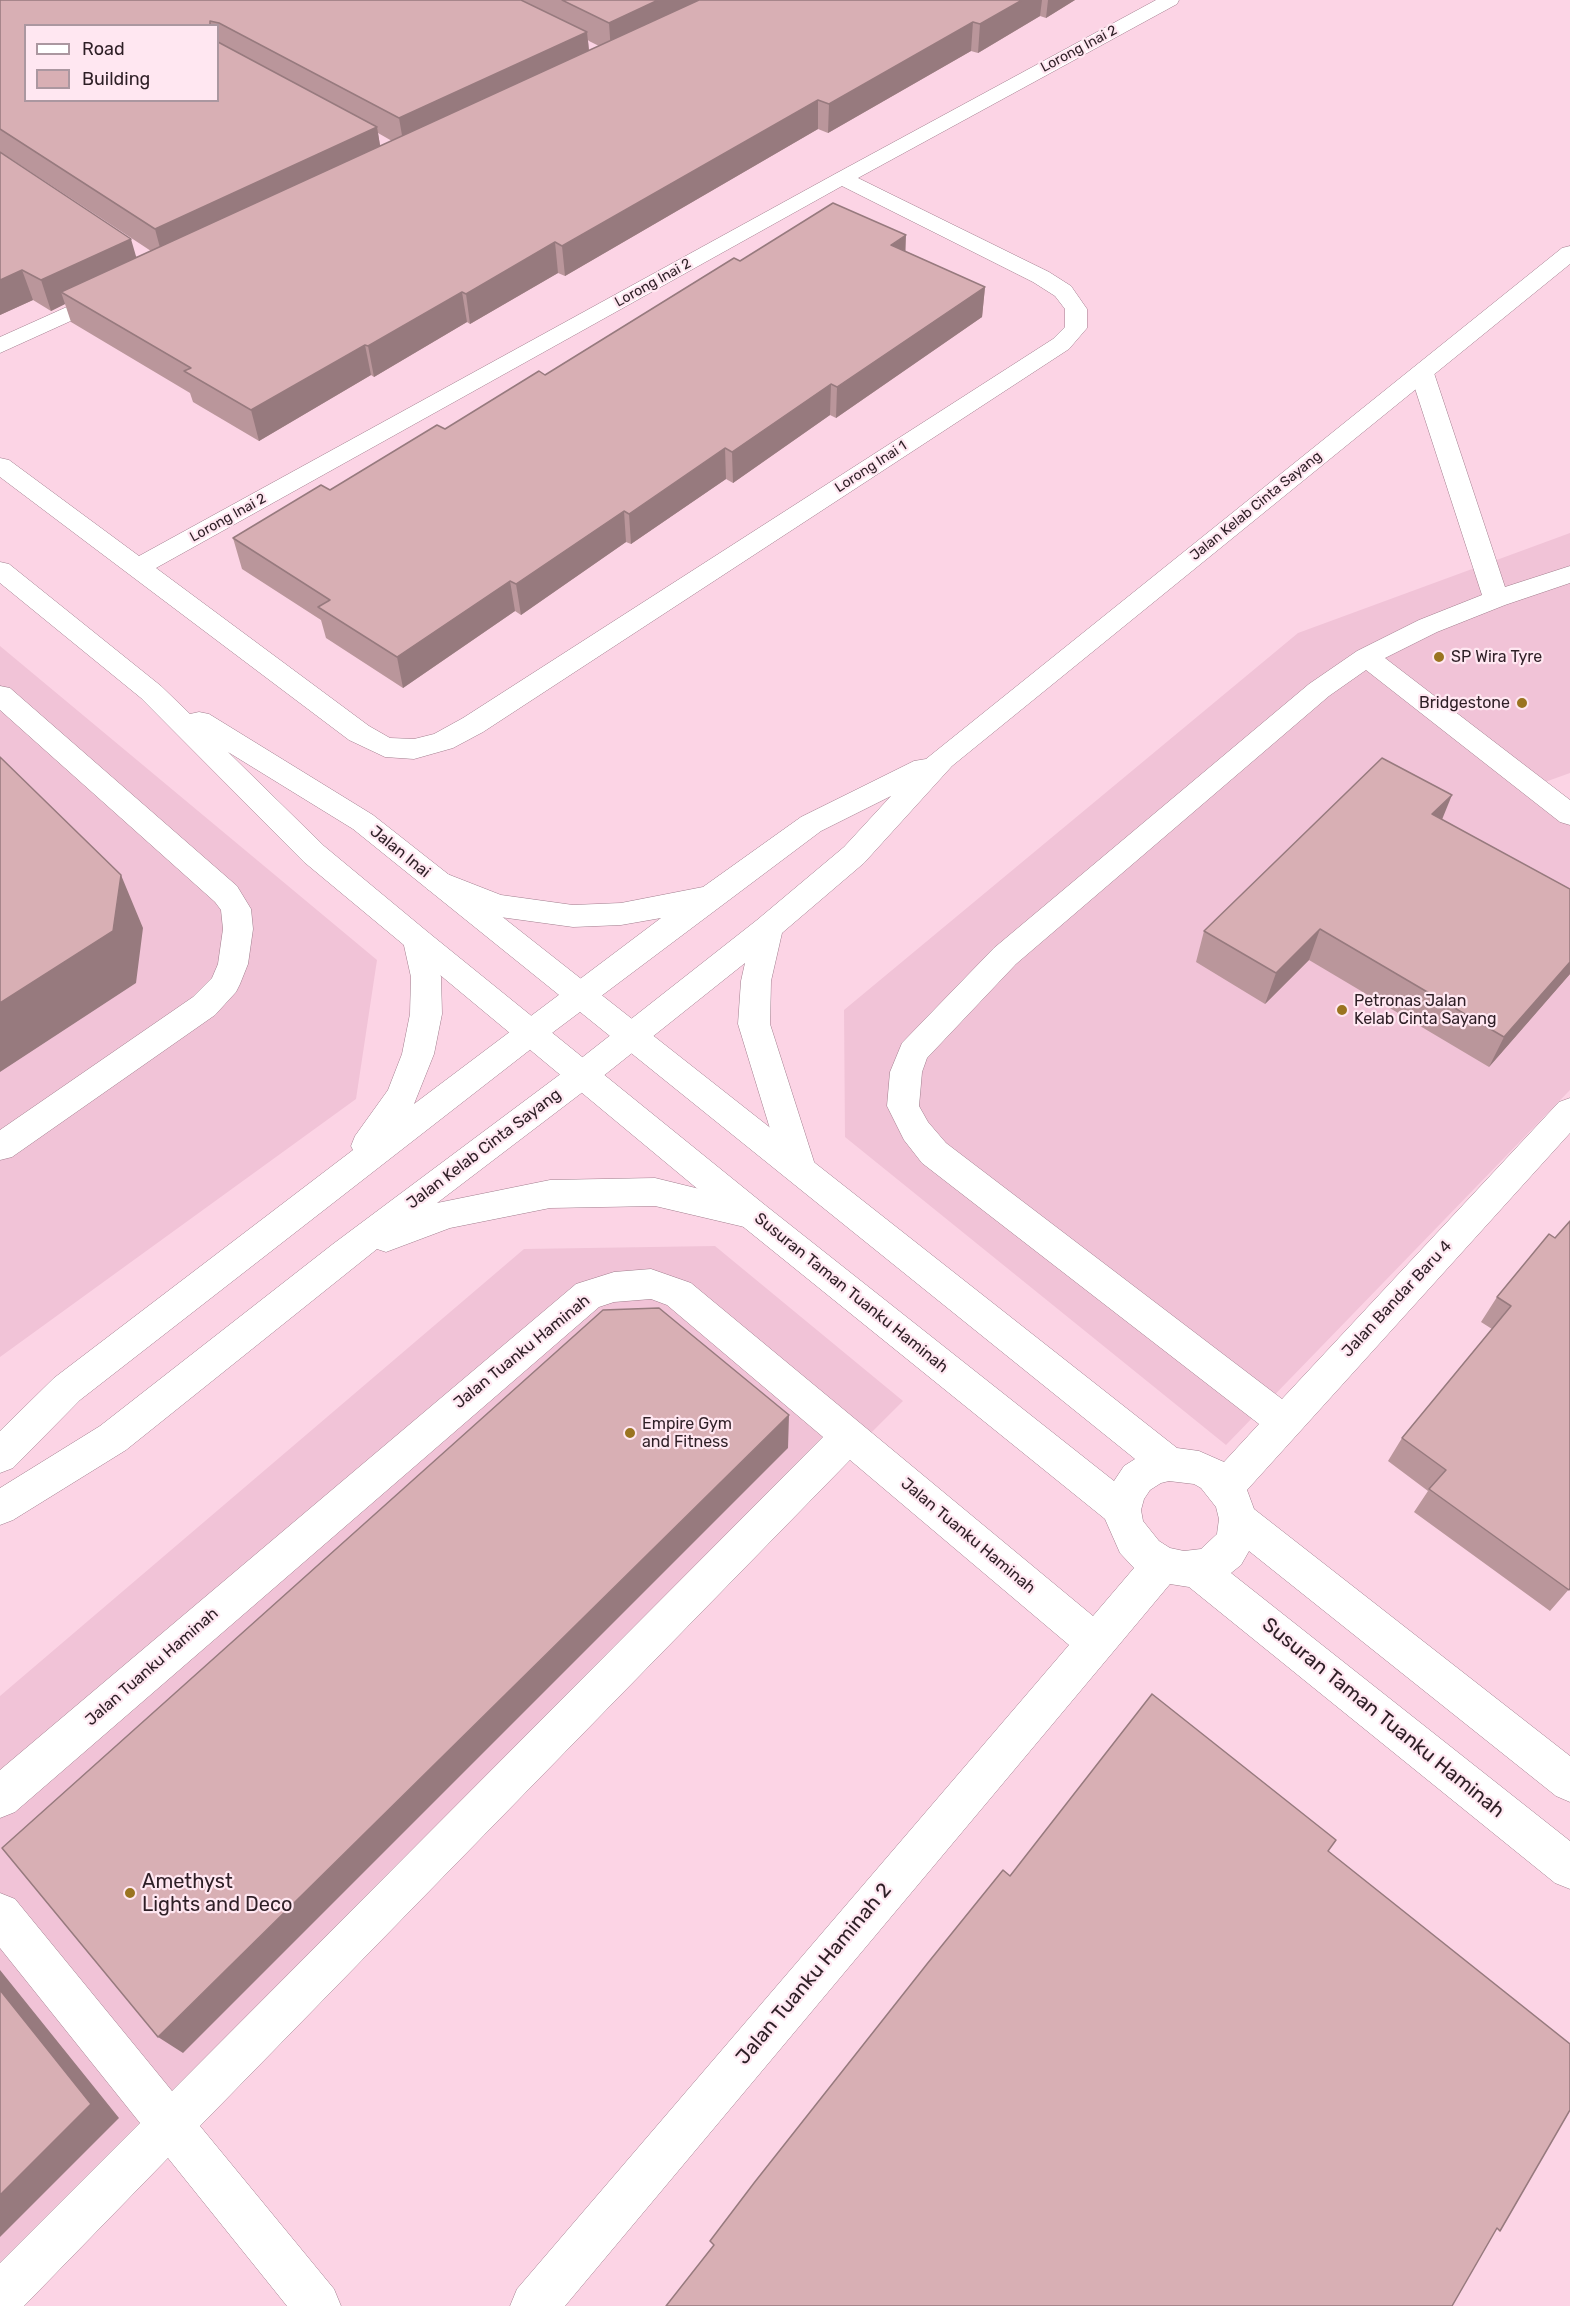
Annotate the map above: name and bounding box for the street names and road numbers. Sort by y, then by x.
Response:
street label: Lorong Inai 2 [1038,22,1120,76]
street label: Lorong Inai 2 [612,255,694,311]
street label: Lorong Inai 1 [832,438,910,496]
street label: Jalan Kelab Cinta Sayang [1187,448,1325,564]
street label: Lorong Inai 2 [187,490,269,546]
street label: Jalan Inai [366,822,434,882]
street label: Jalan Kelab Cinta Sayang [403,1085,565,1213]
street label: Susuran Taman Tuanku Haminah [750,1209,952,1377]
street label: Jalan Bandar Baru 4 [1338,1237,1456,1361]
street label: Jalan Tuanku Haminah [450,1291,594,1413]
street label: Jalan Tuanku Haminah [897,1474,1039,1598]
street label: Jalan Tuanku Haminah [82,1604,222,1730]
street label: Susuran Taman Tuanku Haminah [1257,1613,1509,1823]
street label: Jalan Tuanku Haminah 2 [731,1879,897,2069]

